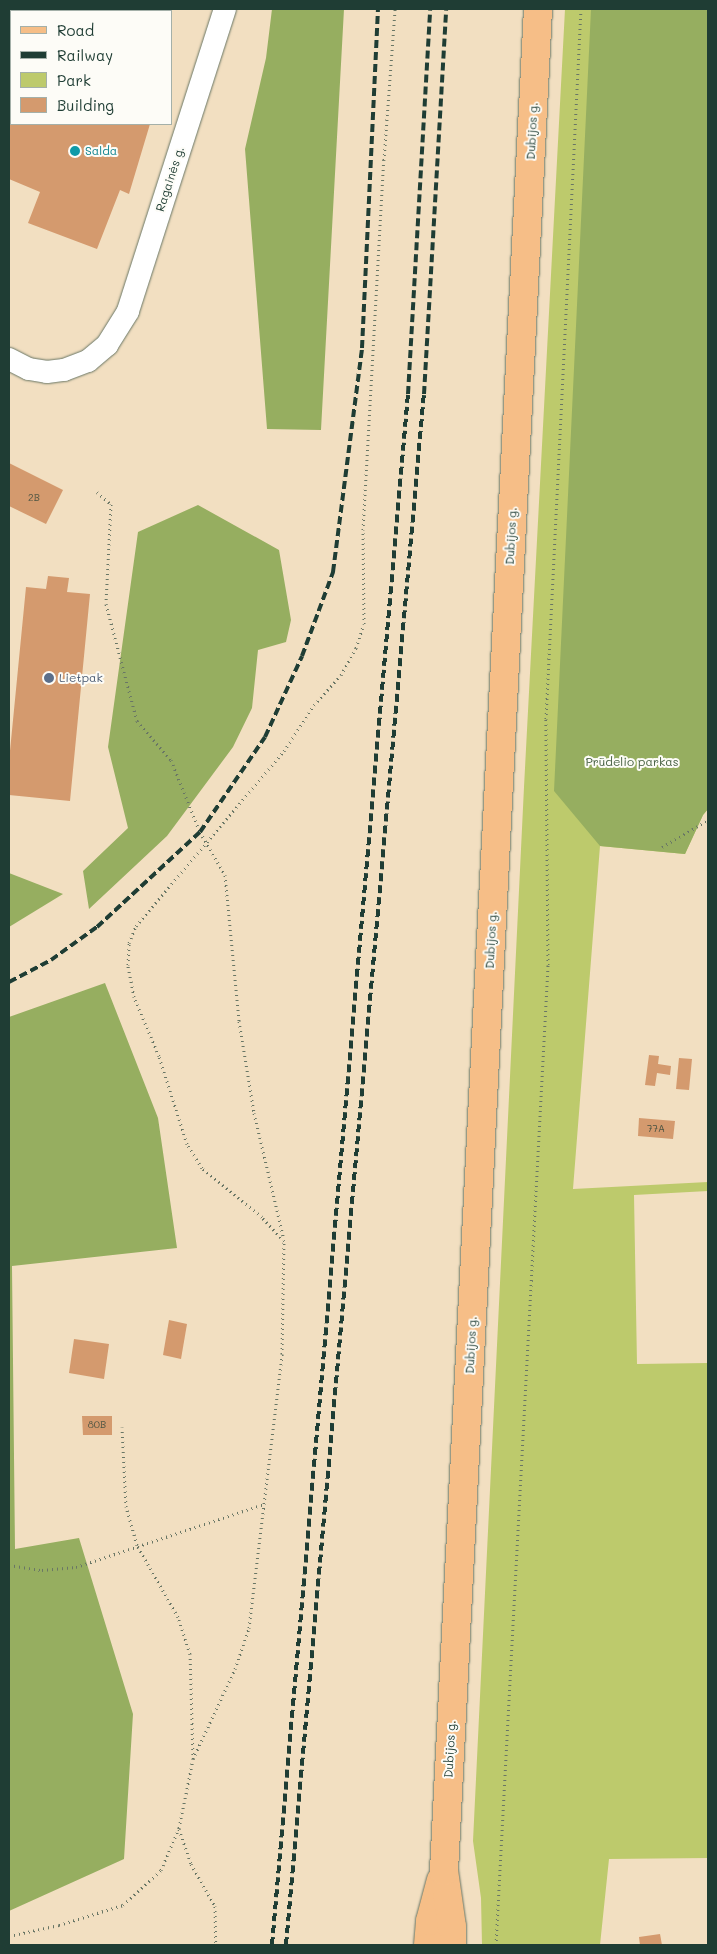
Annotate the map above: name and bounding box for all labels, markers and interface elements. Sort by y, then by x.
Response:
legend [10,10,172,125]
text: Road [57,20,94,40]
text: Railway [57,45,113,65]
text: Park [57,70,91,90]
text: Building [57,95,114,115]
street label: Dubijos g. [523,102,541,160]
place label: Salda [85,144,117,158]
marker: Salda [69,145,81,157]
street label: Ragainės g. [153,145,187,213]
house number: 2B [28,492,40,504]
street label: Dubijos g. [502,507,520,565]
place label: Lietpak [59,671,103,685]
marker: Lietpak [43,672,55,684]
park label: Prūdelio parkas [585,755,679,769]
street label: Dubijos g. [482,911,500,969]
house number: 77A [647,1123,665,1135]
street label: Dubijos g. [462,1316,480,1374]
house number: 80B [88,1419,106,1431]
street label: Dubijos g. [441,1720,459,1778]

